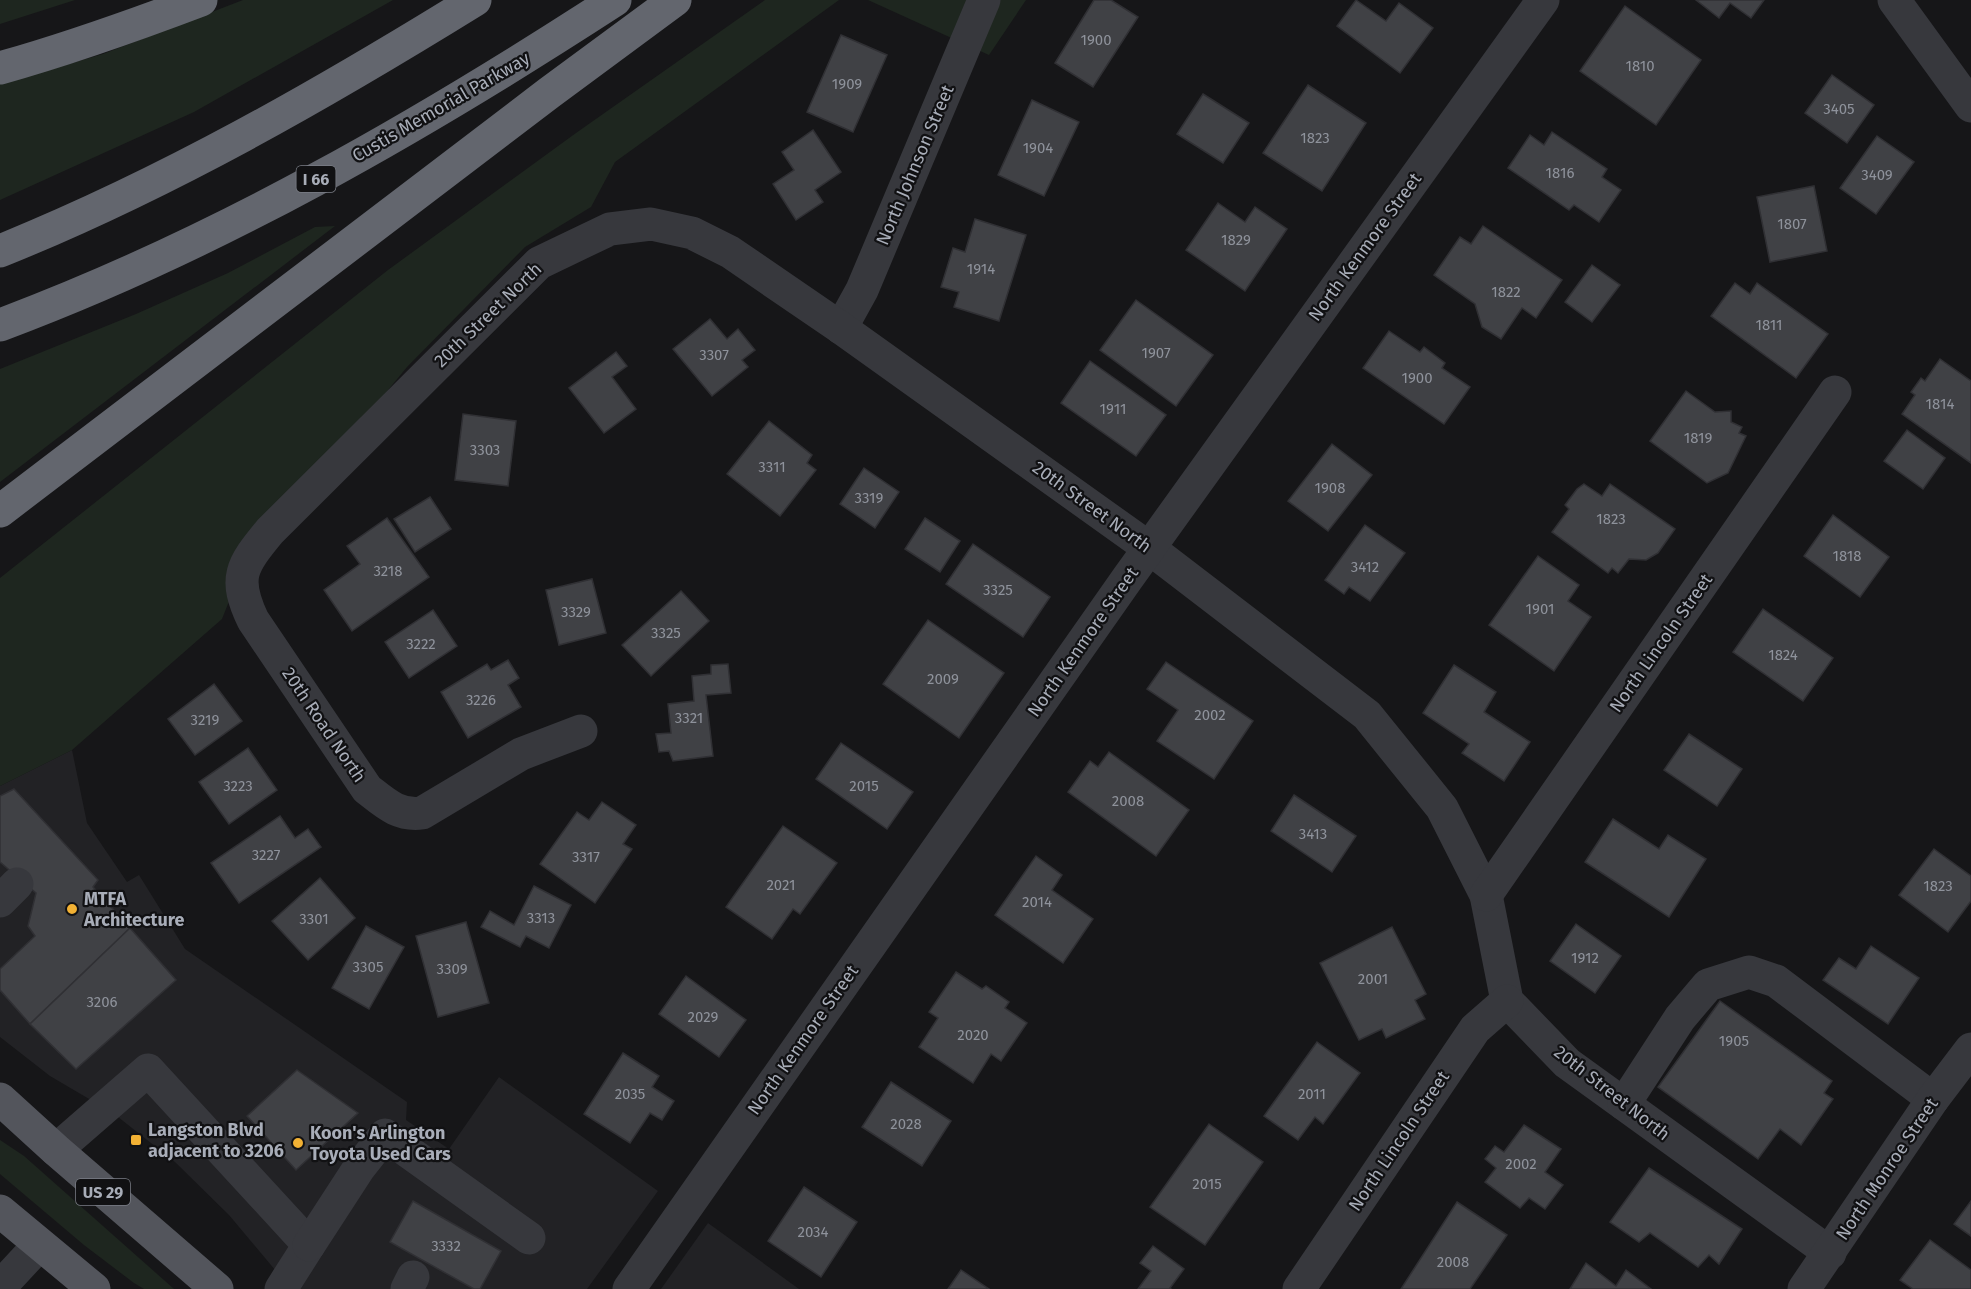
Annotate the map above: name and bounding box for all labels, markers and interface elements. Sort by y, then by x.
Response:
house number: 1900 [1080,31,1112,49]
street label: Custis Memorial Parkway [348,47,534,167]
house number: 1810 [1625,57,1655,75]
house number: 1909 [832,75,862,93]
street label: North Johnson Street [871,81,959,248]
house number: 3405 [1823,100,1855,118]
house number: 1823 [1300,129,1330,147]
house number: 1904 [1023,139,1053,157]
house number: 1816 [1546,164,1574,182]
road number: I 66 [296,166,336,192]
house number: 3409 [1861,166,1893,184]
street label: North Kenmore Street [1304,168,1427,325]
house number: 1807 [1777,215,1807,233]
house number: 1829 [1221,231,1251,249]
street label: 20th Street North [430,258,546,372]
house number: 1914 [967,260,995,278]
house number: 1822 [1491,283,1521,301]
house number: 1811 [1755,316,1783,334]
house number: 1907 [1141,344,1171,362]
house number: 3307 [699,346,729,364]
house number: 1900 [1401,369,1433,387]
house number: 1814 [1926,395,1954,413]
house number: 1911 [1100,400,1126,418]
house number: 1819 [1684,429,1712,447]
house number: 3303 [470,441,500,459]
street label: 20th Street North [1028,457,1156,557]
house number: 3311 [758,458,786,476]
house number: 1908 [1314,479,1346,497]
house number: 3319 [855,489,884,507]
house number: 1823 [1596,510,1626,528]
house number: 1818 [1832,547,1862,565]
house number: 3412 [1351,558,1379,576]
house number: 3218 [373,562,403,580]
street label: North Kenmore Street [1023,562,1143,721]
street label: North Lincoln Street [1605,569,1717,717]
house number: 3325 [983,581,1013,599]
house number: 1901 [1526,600,1554,618]
house number: 3329 [561,603,591,621]
house number: 3325 [651,624,681,642]
house number: 3222 [406,635,436,653]
house number: 1824 [1768,646,1798,664]
street label: 20th Road North [277,663,371,787]
house number: 2009 [927,670,959,688]
house number: 3226 [466,691,496,709]
house number: 2002 [1194,706,1226,724]
house number: 3321 [675,709,703,727]
house number: 3219 [191,711,219,729]
house number: 3223 [223,777,253,795]
house number: 2015 [849,777,879,795]
house number: 2008 [1112,792,1144,810]
house number: 3413 [1299,825,1327,843]
house number: 3227 [252,846,281,864]
house number: 3317 [572,848,600,866]
house number: 2021 [766,876,796,894]
house number: 1823 [1923,877,1953,895]
place label: MTFA Architecture [83,888,184,931]
house number: 2014 [1022,893,1052,911]
marker: MTFA Architecture [65,902,79,916]
house number: 3313 [527,909,555,927]
house number: 3301 [299,910,329,928]
house number: 1912 [1571,949,1599,967]
house number: 3305 [353,958,383,976]
house number: 3309 [436,960,468,978]
street label: North Kenmore Street [743,960,863,1119]
house number: 2001 [1358,970,1388,988]
house number: 3206 [86,993,118,1011]
house number: 2029 [688,1008,719,1026]
house number: 2020 [957,1026,989,1044]
house number: 1905 [1719,1032,1749,1050]
street label: 20th Street North [1550,1041,1674,1145]
street label: North Lincoln Street [1344,1066,1454,1215]
house number: 2035 [615,1085,645,1103]
house number: 2011 [1298,1085,1326,1103]
street label: North Monroe Street [1831,1093,1943,1244]
house number: 2028 [890,1115,922,1133]
place label: Langston Blvd adjacent to 3206 [148,1119,284,1162]
place label: Koon's Arlington Toyota Used Cars [310,1122,451,1165]
marker: Langston Blvd adjacent to 3206 [129,1133,143,1147]
marker: Koon's Arlington Toyota Used Cars [291,1136,305,1150]
house number: 2002 [1505,1155,1537,1173]
house number: 2015 [1192,1175,1222,1193]
road number: US 29 [76,1179,130,1205]
house number: 2034 [797,1223,829,1241]
house number: 3332 [431,1237,461,1255]
house number: 2008 [1437,1253,1469,1271]

